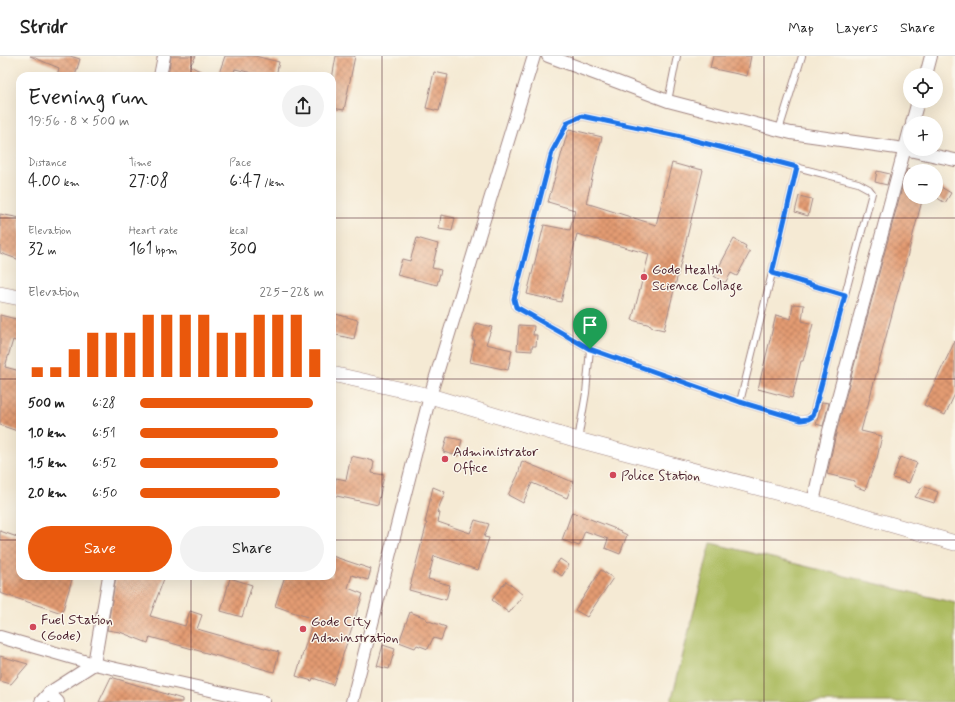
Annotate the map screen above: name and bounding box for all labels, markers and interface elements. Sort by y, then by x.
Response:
text: Stridr [20,15,67,40]
text: Map [788,19,814,37]
text: Layers [836,19,878,37]
text: Share [900,19,935,37]
map controls [903,68,943,204]
button: locate [903,68,943,108]
text: Evening run [28,84,148,112]
button: share [282,85,324,127]
text: 19:56 · 8 × 500 m [28,113,129,130]
button: + [903,116,943,156]
text: Distance [28,156,67,170]
text: Time [129,156,152,170]
text: Pace [229,156,251,170]
button: − [903,164,943,204]
text: 4.00 [28,170,61,192]
text: 27:08 [129,170,169,192]
text: 6:47 [229,170,261,192]
text: km [61,176,80,190]
text: /km [261,176,285,190]
text: Elevation [28,224,71,238]
text: Heart rate [129,224,178,238]
text: kcal [229,224,248,238]
text: 32 [28,238,45,260]
text: 161 [129,238,152,260]
text: 300 [229,238,257,260]
text: m [45,244,56,258]
text: bpm [152,244,177,258]
place label: Gode Health Science Collage [652,261,743,297]
marker: Gode Health Science Collage [639,272,649,282]
text: Elevation [28,284,79,301]
text: 225–228 m [259,284,324,301]
pin [573,308,607,349]
icon: arrive [579,314,601,336]
text: 500 m [28,395,65,412]
text: 6:28 [92,395,116,412]
text: 1.0 km [28,425,66,442]
text: 6:51 [92,425,116,442]
place label: Administrator Office [453,443,539,477]
marker: Administrator Office [440,454,450,464]
text: 1.5 km [28,455,67,472]
text: 6:52 [92,455,117,472]
place label: Police Station [621,467,700,485]
marker: Police Station [608,470,618,480]
text: 2.0 km [28,485,67,502]
text: 6:50 [92,485,117,502]
button: Save [28,526,172,572]
button: Share [180,526,324,572]
place label: Fuel Station (Gode) [41,611,113,645]
place label: Gode City Adminstration [311,613,398,647]
marker: Fuel Station (Gode) [28,622,38,632]
marker: Gode City Adminstration [298,624,308,634]

